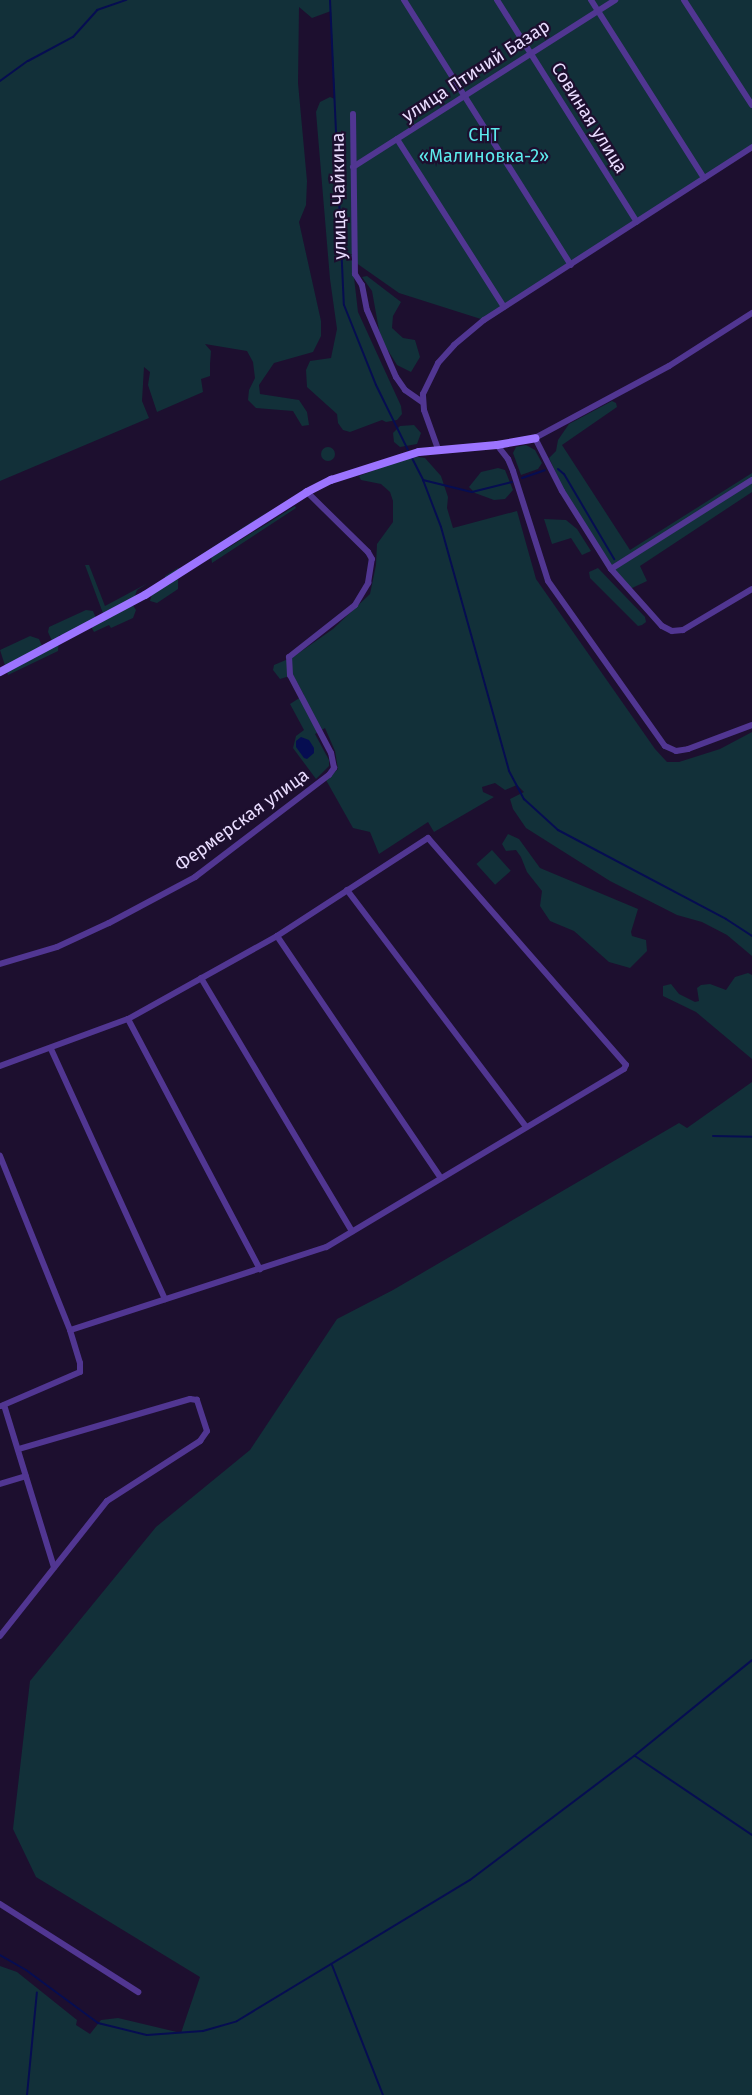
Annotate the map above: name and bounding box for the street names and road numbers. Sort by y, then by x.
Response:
street label: улица Птичий Базар [398,15,554,127]
street label: Совиная улица [546,59,632,177]
street label: улица Чайкина [327,132,351,260]
street label: Фермерская улица [171,764,313,876]

